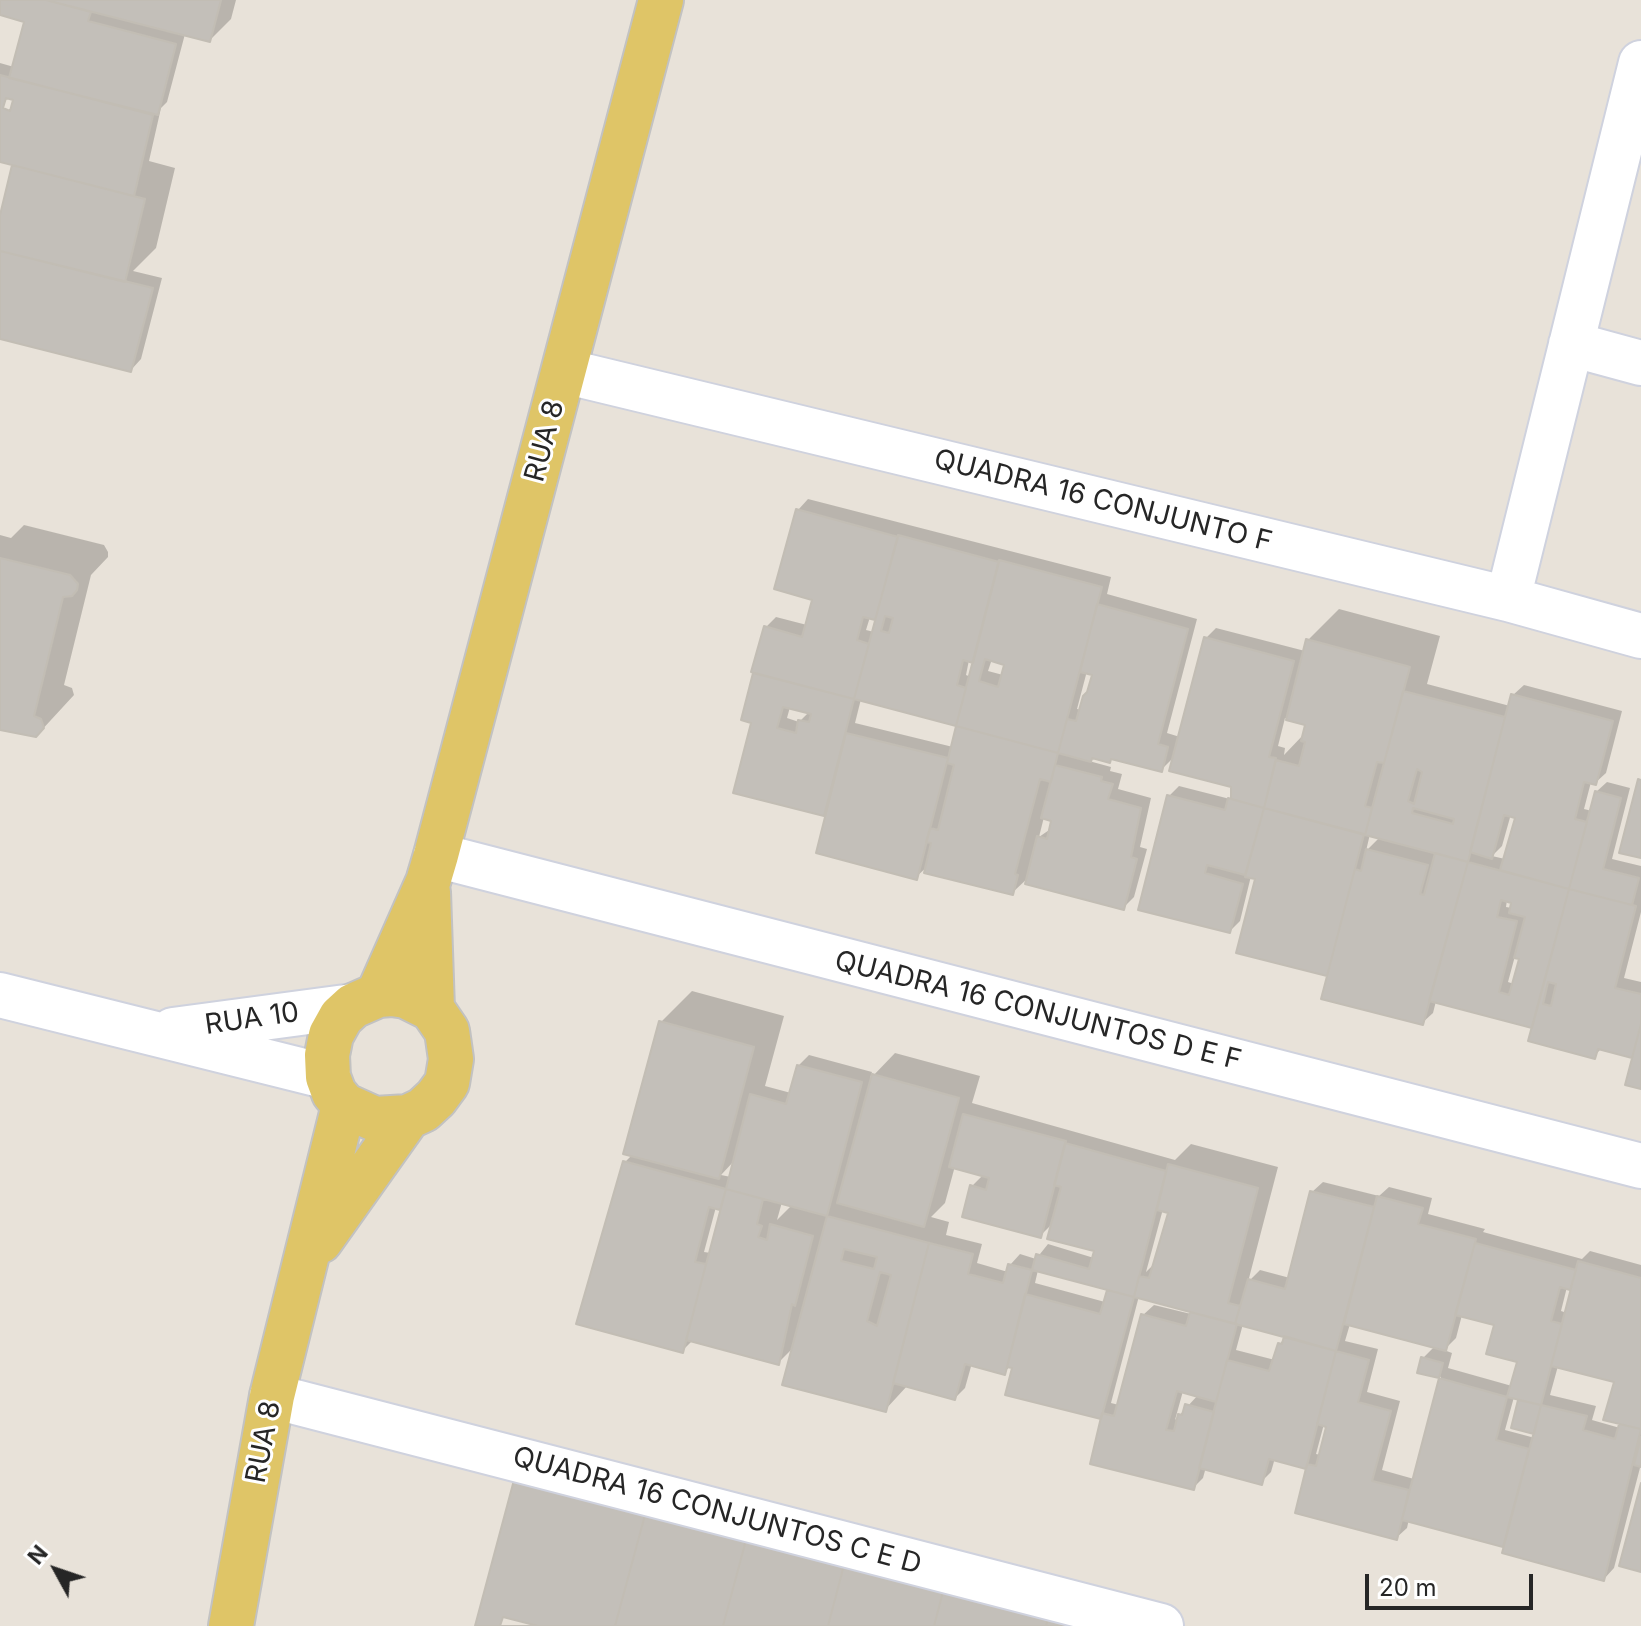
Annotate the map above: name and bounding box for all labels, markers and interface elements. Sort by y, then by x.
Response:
street label: RUA 8 [518,397,572,485]
street label: QUADRA 16 CONJUNTO F [931,443,1275,559]
street label: QUADRA 16 CONJUNTOS D E F [831,944,1245,1078]
street label: RUA 10 [203,996,301,1042]
street label: RUA 8 [240,1398,288,1486]
street label: QUADRA 16 CONJUNTOS C E D [509,1440,925,1582]
north arrow [16,1530,96,1610]
text: N [22,1540,53,1569]
scale bar [1369,1558,1537,1608]
text: 20 m [1379,1573,1437,1602]

